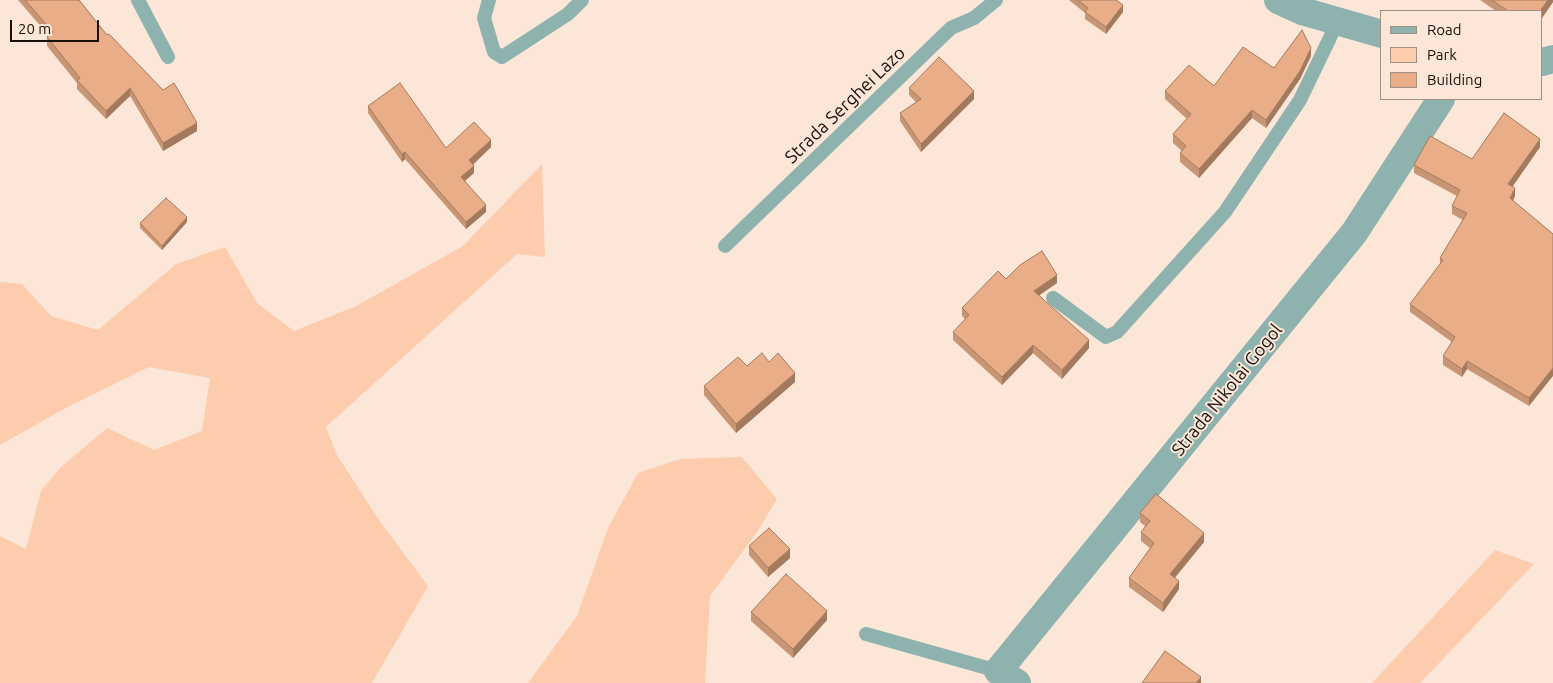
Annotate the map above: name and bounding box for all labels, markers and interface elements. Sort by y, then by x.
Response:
scale bar [12,10,101,42]
legend [1380,10,1543,100]
text: 20 m [18,20,51,37]
text: Road [1427,21,1462,38]
street label: Strada Serghei Lazo [780,42,910,168]
text: Park [1427,46,1457,63]
text: Building [1427,71,1482,88]
street label: Strada Nikolai Gogol [1167,320,1287,460]

